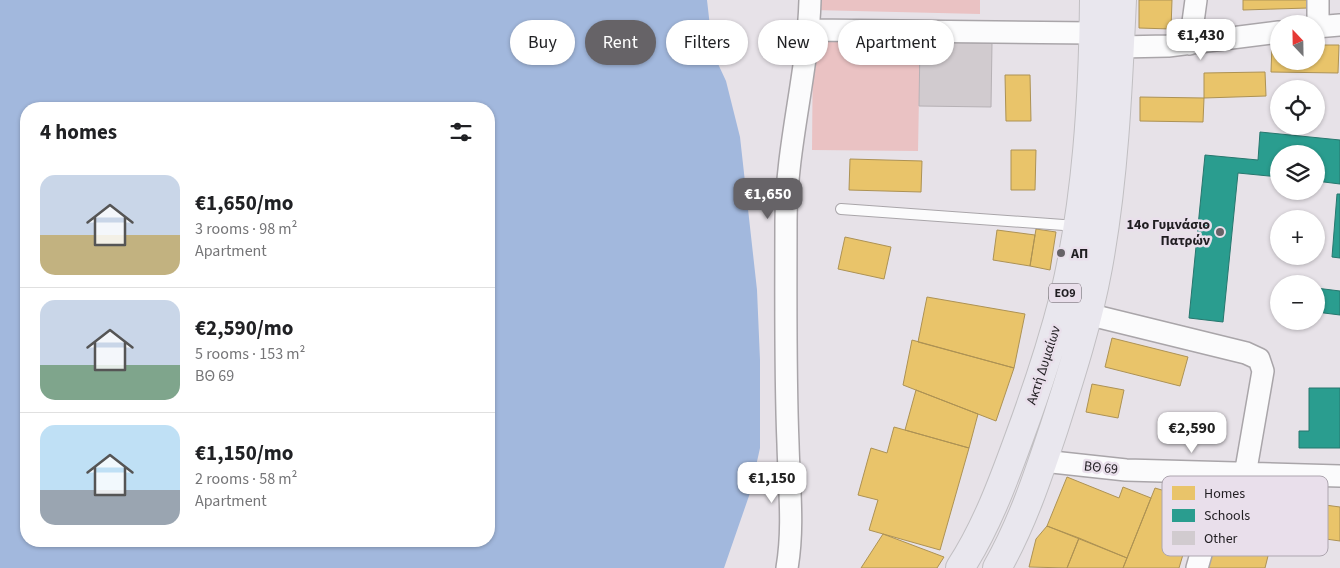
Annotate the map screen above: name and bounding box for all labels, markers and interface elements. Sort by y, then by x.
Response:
north arrow [1270,15,1325,70]
map controls [1270,15,1325,330]
pin: €1,430 [1160,18,1242,61]
chip: Buy [510,20,575,65]
chip: Rent [585,20,656,65]
chip: Filters [666,20,748,65]
chip: New [758,20,828,65]
chip: Apartment [838,20,954,65]
text: €1,430 [1177,24,1225,46]
button: locate [1270,80,1325,135]
text: 4 homes [40,117,117,147]
icon: filters [447,118,475,146]
button: layers [1270,145,1325,200]
pin: €1,650 [727,178,809,220]
text: €1,650 [744,183,792,205]
text: €1,650/mo [195,188,294,218]
icon: home [80,195,140,255]
button: + [1270,210,1325,265]
place label: 14o Γυμνάσιο Πατρών [1127,215,1211,251]
text: 3 rooms · 98 m² [195,218,297,240]
marker: 14o Γυμνάσιο Πατρών [1214,226,1226,238]
text: Apartment [195,240,267,262]
place label: ΑΠ [1070,244,1088,264]
marker: ΑΠ [1055,247,1067,259]
button: − [1270,275,1325,330]
road number: ΕΟ9 [1049,284,1081,302]
text: €2,590/mo [195,313,294,343]
icon: home [80,320,140,380]
street label: Ακτή Δυμαίων [1022,323,1066,407]
text: 5 rooms · 153 m² [195,343,305,365]
text: ΒΘ 69 [195,365,234,387]
pin: €2,590 [1151,412,1233,454]
text: €2,590 [1168,417,1216,439]
text: €1,150/mo [195,438,294,468]
icon: home [80,445,140,505]
street label: ΒΘ 69 [1083,456,1119,480]
pin: €1,150 [731,462,813,504]
text: €1,150 [748,467,796,489]
text: 2 rooms · 58 m² [195,468,297,490]
legend [1162,476,1328,556]
text: Homes [1204,484,1245,504]
text: Apartment [195,490,267,512]
text: Schools [1204,506,1250,526]
text: Other [1204,529,1238,549]

